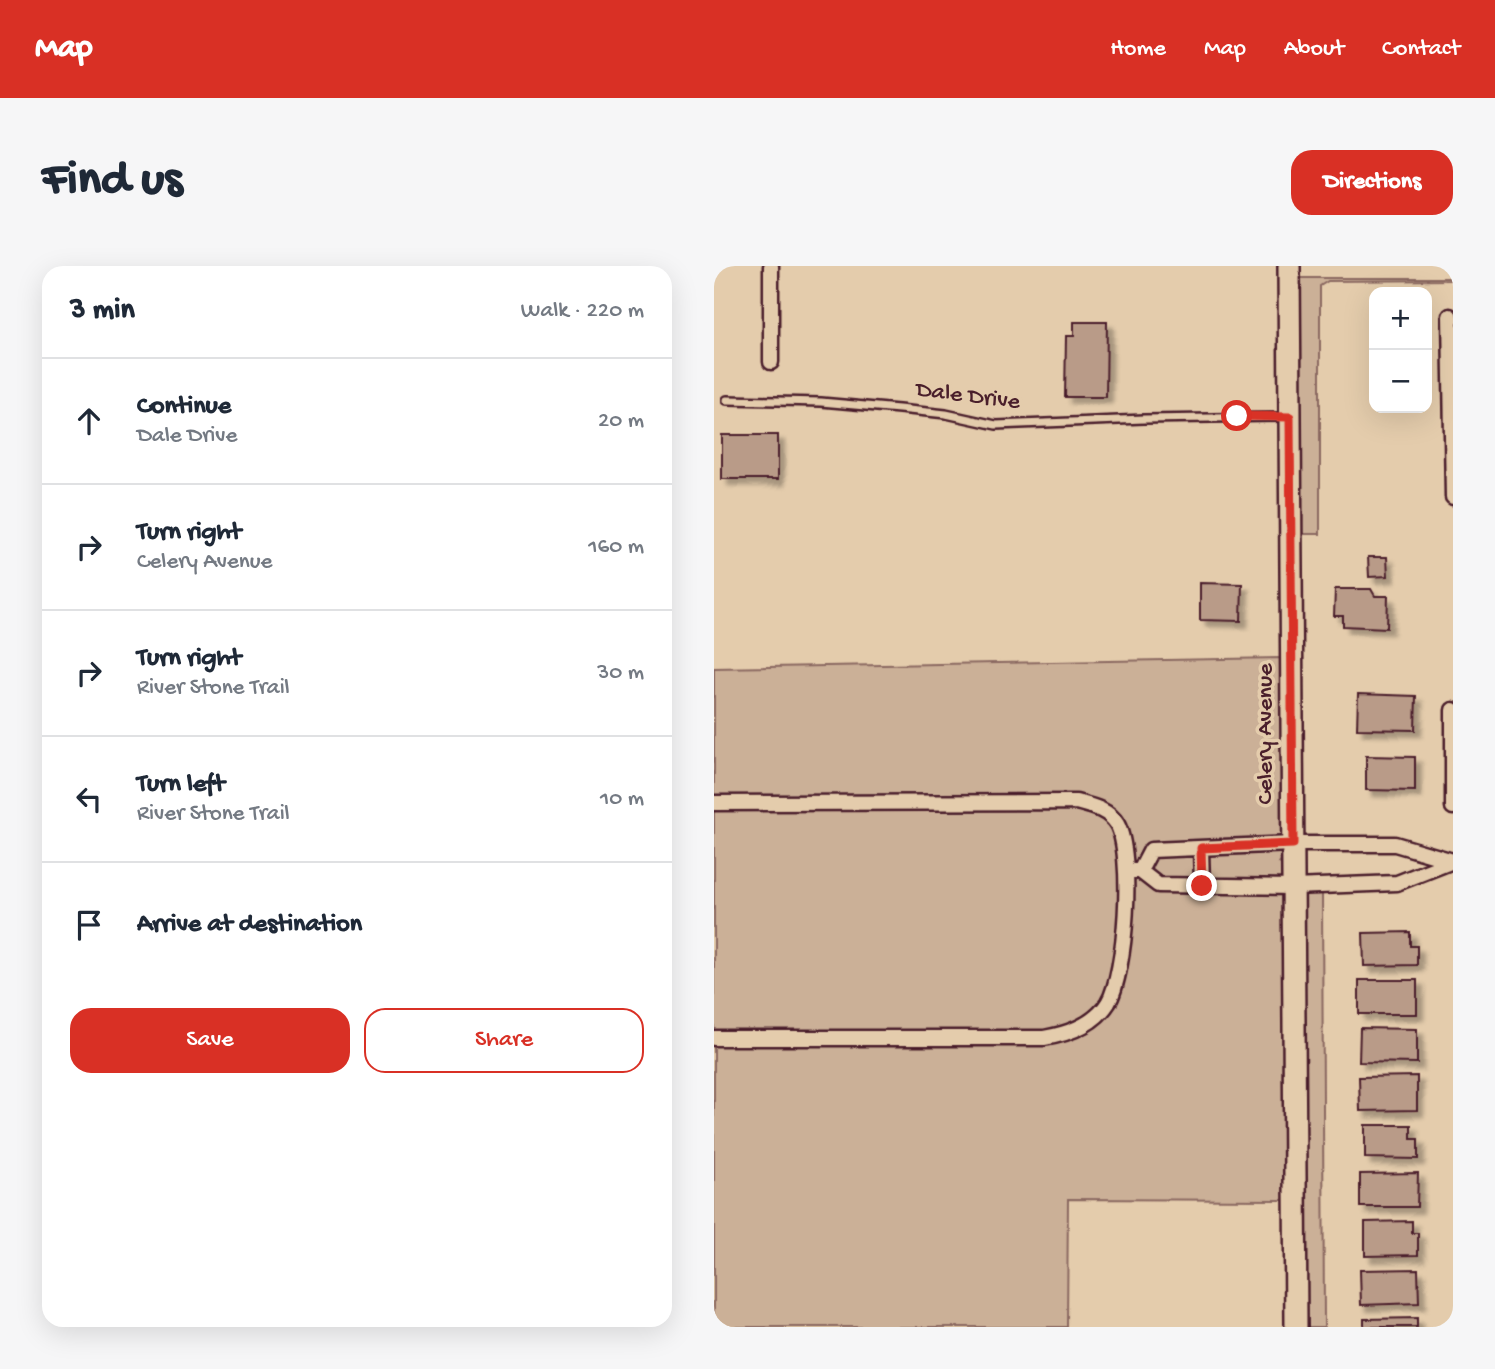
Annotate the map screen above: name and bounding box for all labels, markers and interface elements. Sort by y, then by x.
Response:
text: Map [35,30,92,68]
text: Home [1110,35,1166,64]
text: Map [1204,35,1246,64]
text: About [1284,35,1344,64]
text: Contact [1382,35,1460,64]
button: Directions [1291,150,1453,215]
text: Find us [42,153,182,211]
map controls [1369,287,1432,413]
button: + [1369,287,1432,350]
text: 3 min [70,294,135,329]
text: Walk · 220 m [521,298,644,325]
button: − [1369,350,1432,413]
street label: Dale Drive [912,376,1022,418]
text: Continue [137,392,231,423]
route start [1221,400,1252,431]
icon: ahead [70,402,108,440]
text: 20 m [598,408,644,435]
text: Dale Drive [137,423,237,450]
text: Turn right [137,518,241,549]
icon: right [70,528,108,566]
text: 160 m [588,534,644,561]
text: Celery Avenue [137,549,272,576]
text: Turn right [137,644,241,675]
icon: right [70,654,108,692]
text: 30 m [597,660,644,687]
street label: Celery Avenue [1252,663,1281,805]
text: River Stone Trail [137,675,290,702]
text: Turn left [137,770,225,801]
icon: left [70,780,108,818]
text: 10 m [600,786,644,813]
text: River Stone Trail [137,801,290,828]
route end [1186,870,1217,901]
icon: arrive [70,906,108,944]
text: Arrive at destination [137,910,362,941]
button: Save [70,1008,350,1073]
button: Share [364,1008,644,1073]

